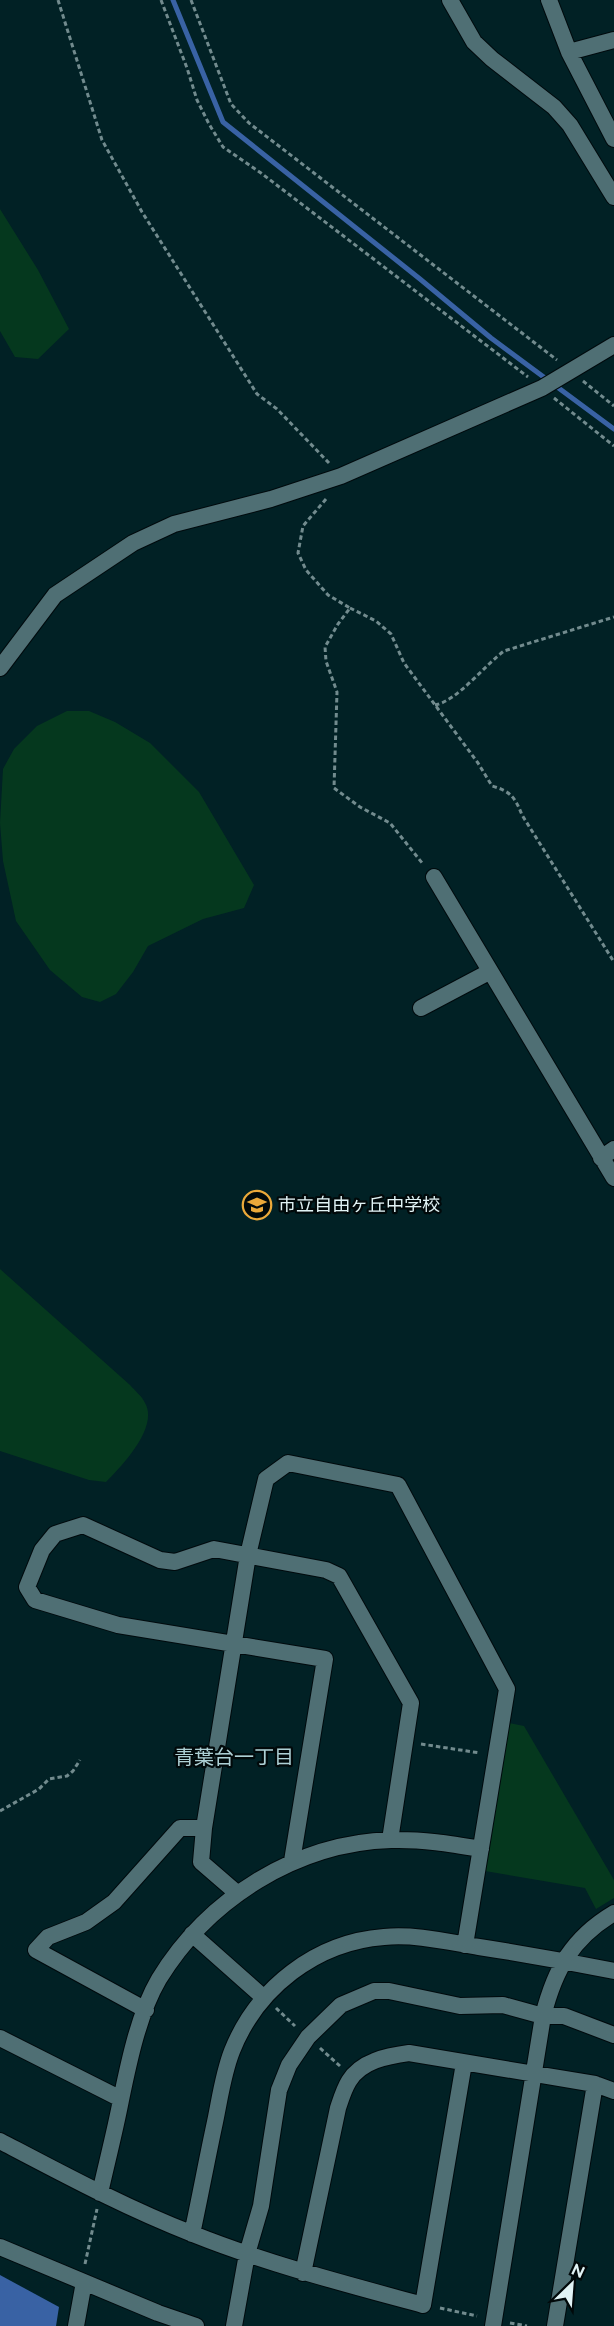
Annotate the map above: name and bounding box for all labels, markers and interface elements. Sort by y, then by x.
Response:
school or university icon: 市立自由ヶ丘中学校 [241,1189,273,1221]
place label: 市立自由ヶ丘中学校 [278,1194,440,1215]
district label: 青葉台一丁目 [174,1745,294,1769]
north arrow [542,2254,602,2314]
text: N [569,2260,588,2282]

